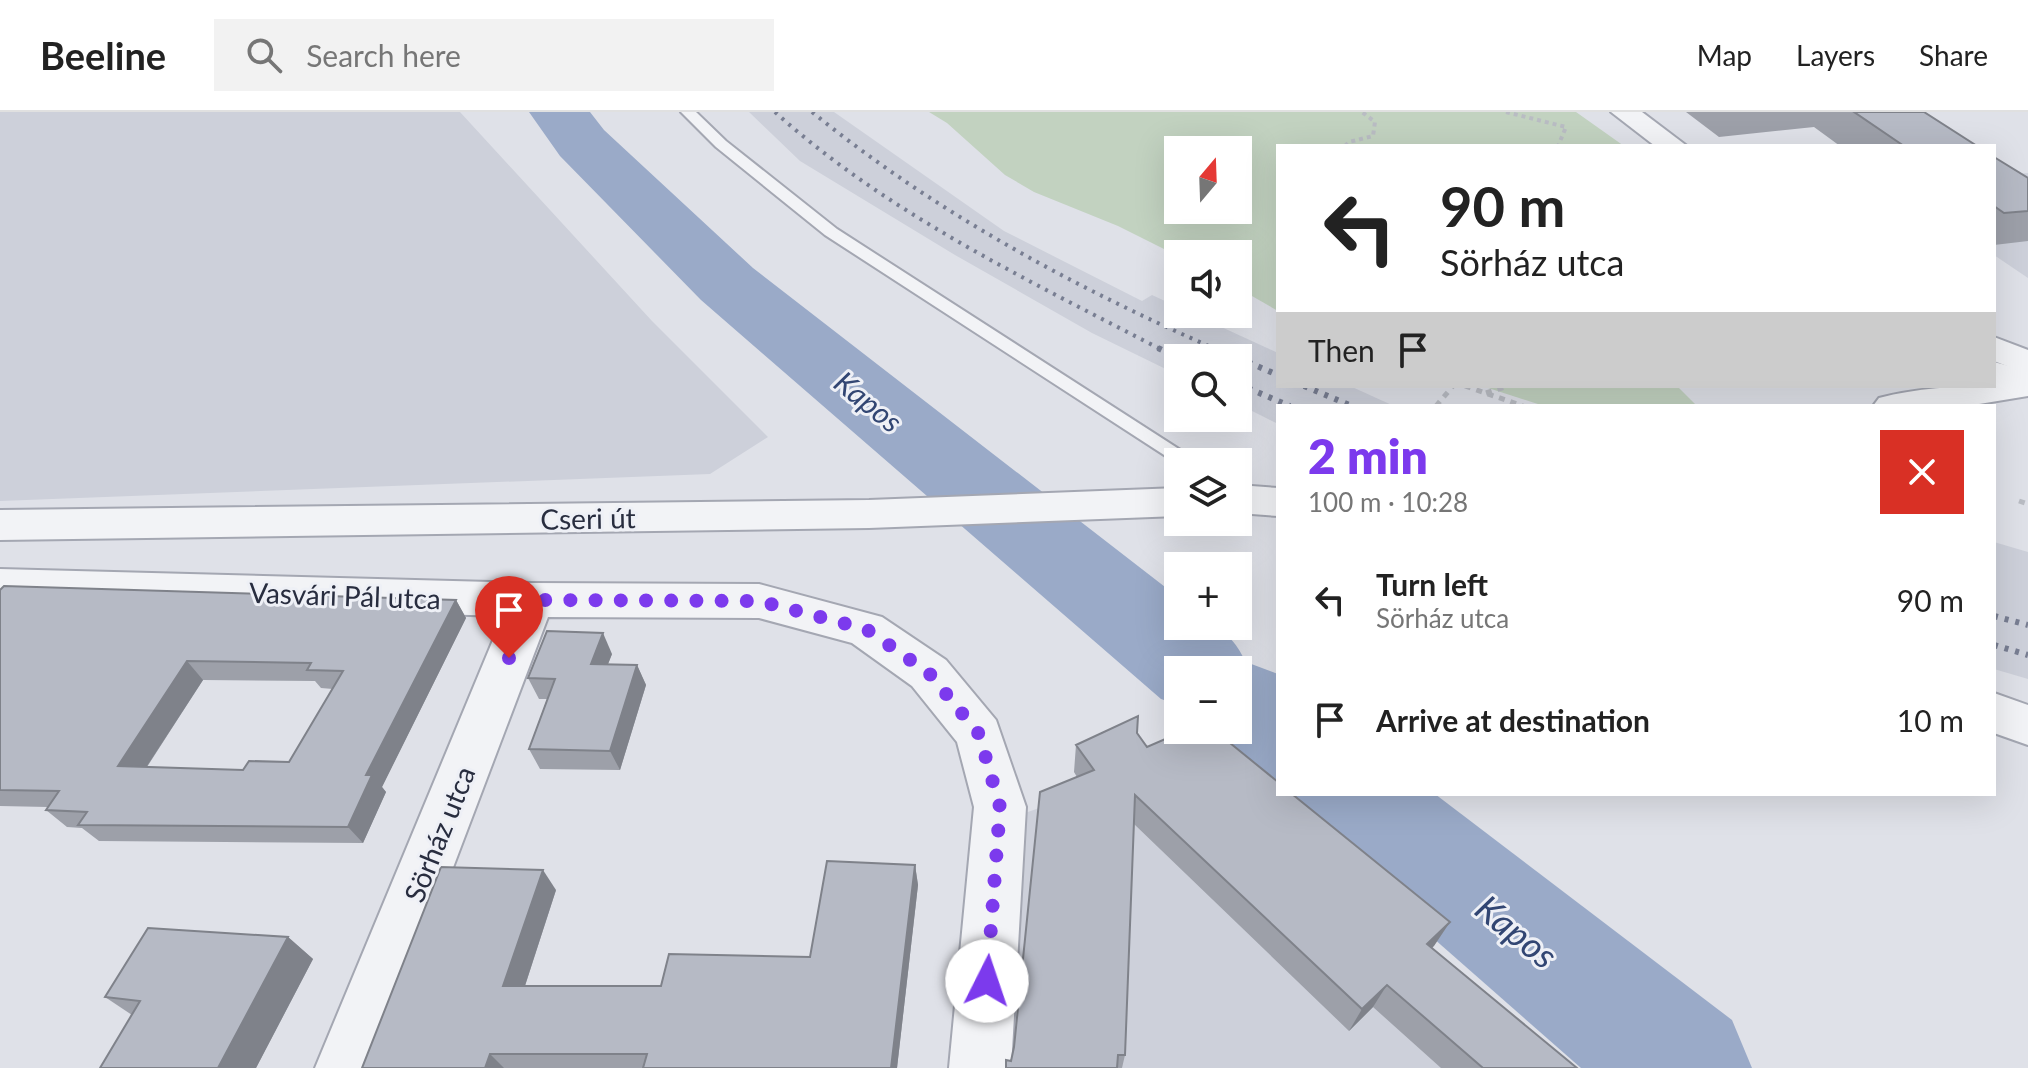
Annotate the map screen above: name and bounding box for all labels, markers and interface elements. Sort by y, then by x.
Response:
search box [214,19,774,91]
text: Beeline [40,32,166,78]
icon: search [242,33,286,77]
text: Search here [306,37,461,73]
text: Map [1697,38,1752,72]
text: Layers [1796,38,1875,72]
text: Share [1919,38,1988,72]
north arrow [1164,136,1252,224]
map controls [1164,136,1252,744]
text: 90 m [1440,172,1565,239]
icon: left [1308,176,1412,280]
button: sound [1164,240,1252,328]
text: Sörház utca [1440,240,1624,284]
icon: arrive [1391,328,1435,372]
text: Then [1308,332,1375,368]
button: search [1164,344,1252,432]
water label: Kapos [828,363,910,439]
text: 2 min [1308,427,1428,484]
button: close [1880,430,1964,514]
button: layers [1164,448,1252,536]
text: 100 m · 10:28 [1308,486,1468,518]
street label: Cseri út [540,500,636,536]
button: + [1164,552,1252,640]
text: Turn left [1376,566,1488,602]
street label: Vasvári Pál utca [249,575,441,615]
pin [475,576,543,658]
icon: left [1308,578,1352,622]
text: 90 m [1897,582,1964,618]
icon: arrive [487,588,531,632]
text: Sörház utca [1376,602,1509,634]
button: − [1164,656,1252,744]
icon: arrive [1308,698,1352,742]
text: Arrive at destination [1376,702,1650,738]
text: 10 m [1897,702,1964,738]
street label: Sörház utca [396,761,482,907]
water label: Kapos [1467,885,1567,977]
position arrow [945,939,1029,1023]

